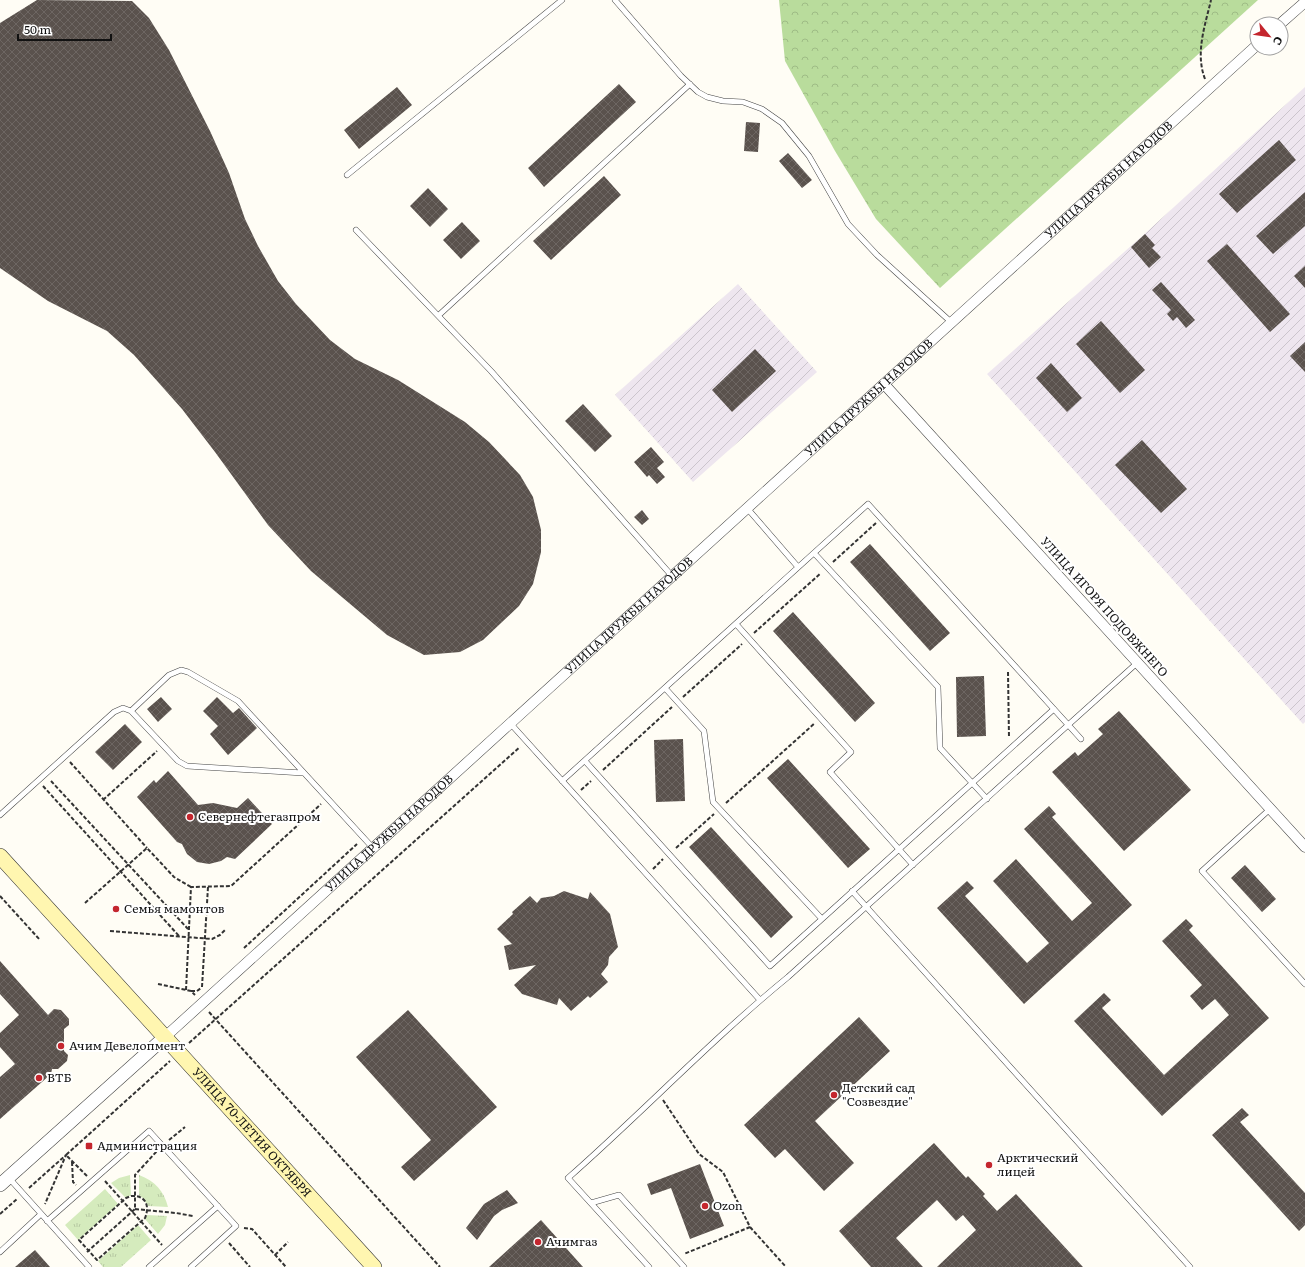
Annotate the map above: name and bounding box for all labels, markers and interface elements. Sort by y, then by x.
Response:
scale bar [18,16,111,42]
north arrow [1249,16,1289,56]
text: 50 m [24,20,51,38]
text: С [1270,34,1288,49]
street label: УЛИЦА ДРУЖБЫ НАРОДОВ [1040,116,1176,242]
street label: УЛИЦА ДРУЖБЫ НАРОДОВ [800,334,936,460]
street label: УЛИЦА ИГОРЯ ПОДОВЖНЕГО [1037,532,1173,680]
street label: УЛИЦА ДРУЖБЫ НАРОДОВ [560,552,697,678]
street label: УЛИЦА ДРУЖБЫ НАРОДОВ [321,769,457,895]
place label: Севернефтегазпром [198,807,320,825]
marker: Севернефтегазпром [185,812,195,822]
place label: Семья мамонтов [124,899,225,917]
marker: Семья мамонтов [111,904,121,914]
place label: Ачим Девелопмент [69,1036,185,1054]
marker: Ачим Девелопмент [56,1041,66,1051]
street label: УЛИЦА 70-ЛЕТИЯ ОКТЯБРЯ [189,1063,316,1201]
place label: ВТБ [47,1068,72,1086]
marker: ВТБ [34,1073,44,1083]
place label: Детский сад "Созвездие" [842,1078,915,1110]
marker: Детский сад "Созвездие" [829,1090,839,1100]
place label: Администрация [97,1136,197,1154]
marker: Администрация [84,1141,94,1151]
place label: Арктический лицей [997,1148,1078,1180]
marker: Арктический лицей [984,1160,994,1170]
place label: Ozon [713,1196,743,1214]
marker: Ozon [700,1201,710,1211]
place label: Ачимгаз [546,1232,597,1250]
marker: Ачимгаз [533,1237,543,1247]

